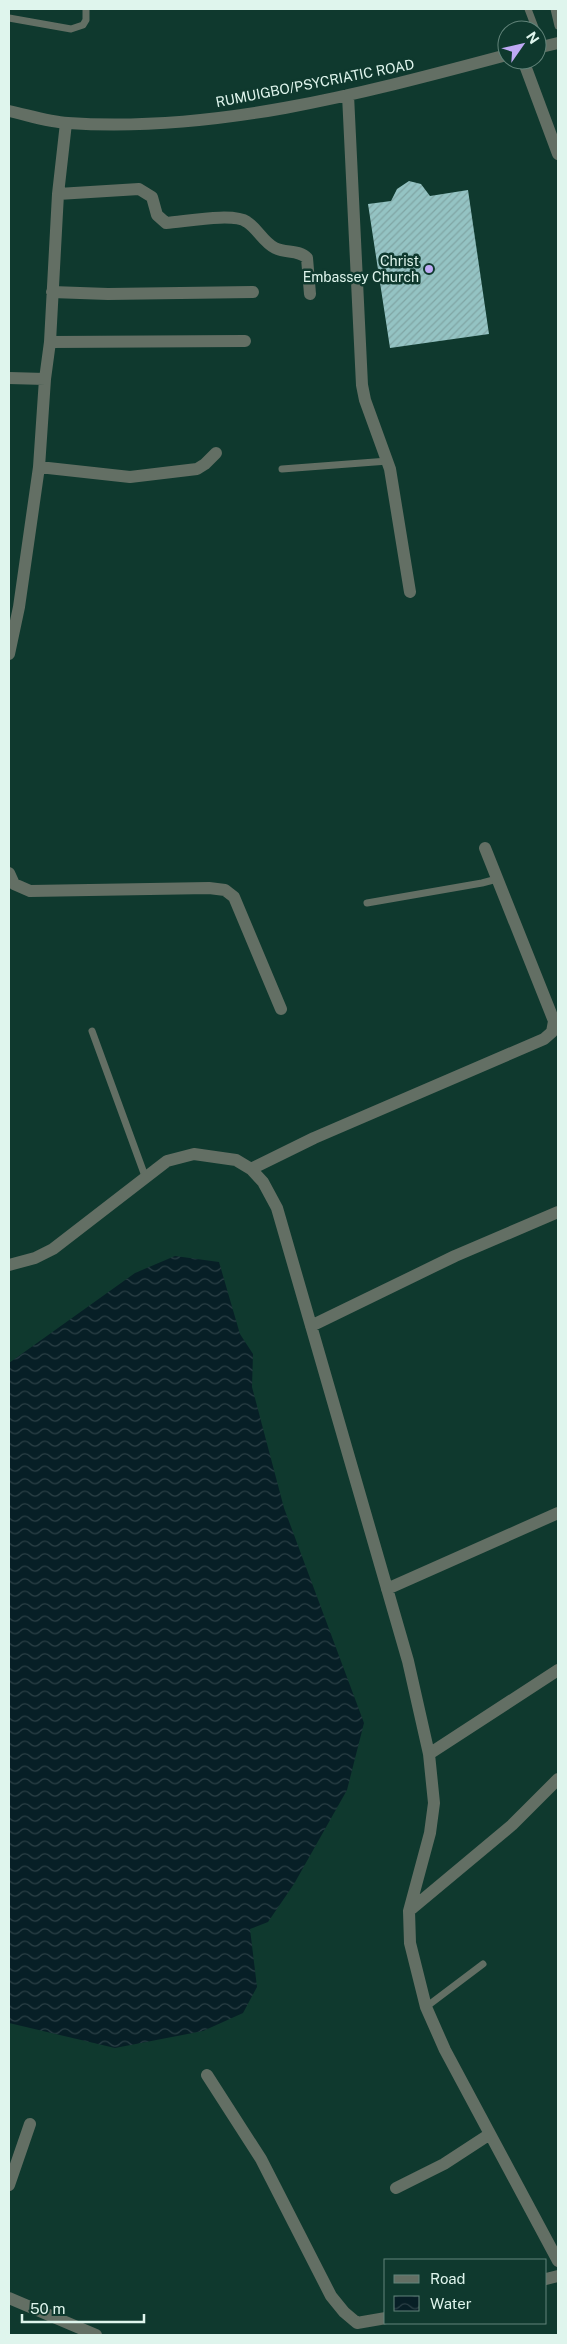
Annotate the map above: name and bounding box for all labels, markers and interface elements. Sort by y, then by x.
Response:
north arrow [497,20,547,70]
text: N [523,29,542,47]
street label: RUMUIGBO/PSYCRIATIC ROAD [214,56,416,110]
place label: Christ Embassey Church [303,253,419,285]
marker: Christ Embassey Church [423,263,435,275]
legend [384,2259,547,2324]
text: Road [430,2270,466,2287]
scale bar [22,2292,145,2324]
text: Water [430,2295,472,2312]
text: 50 m [30,2300,65,2317]

